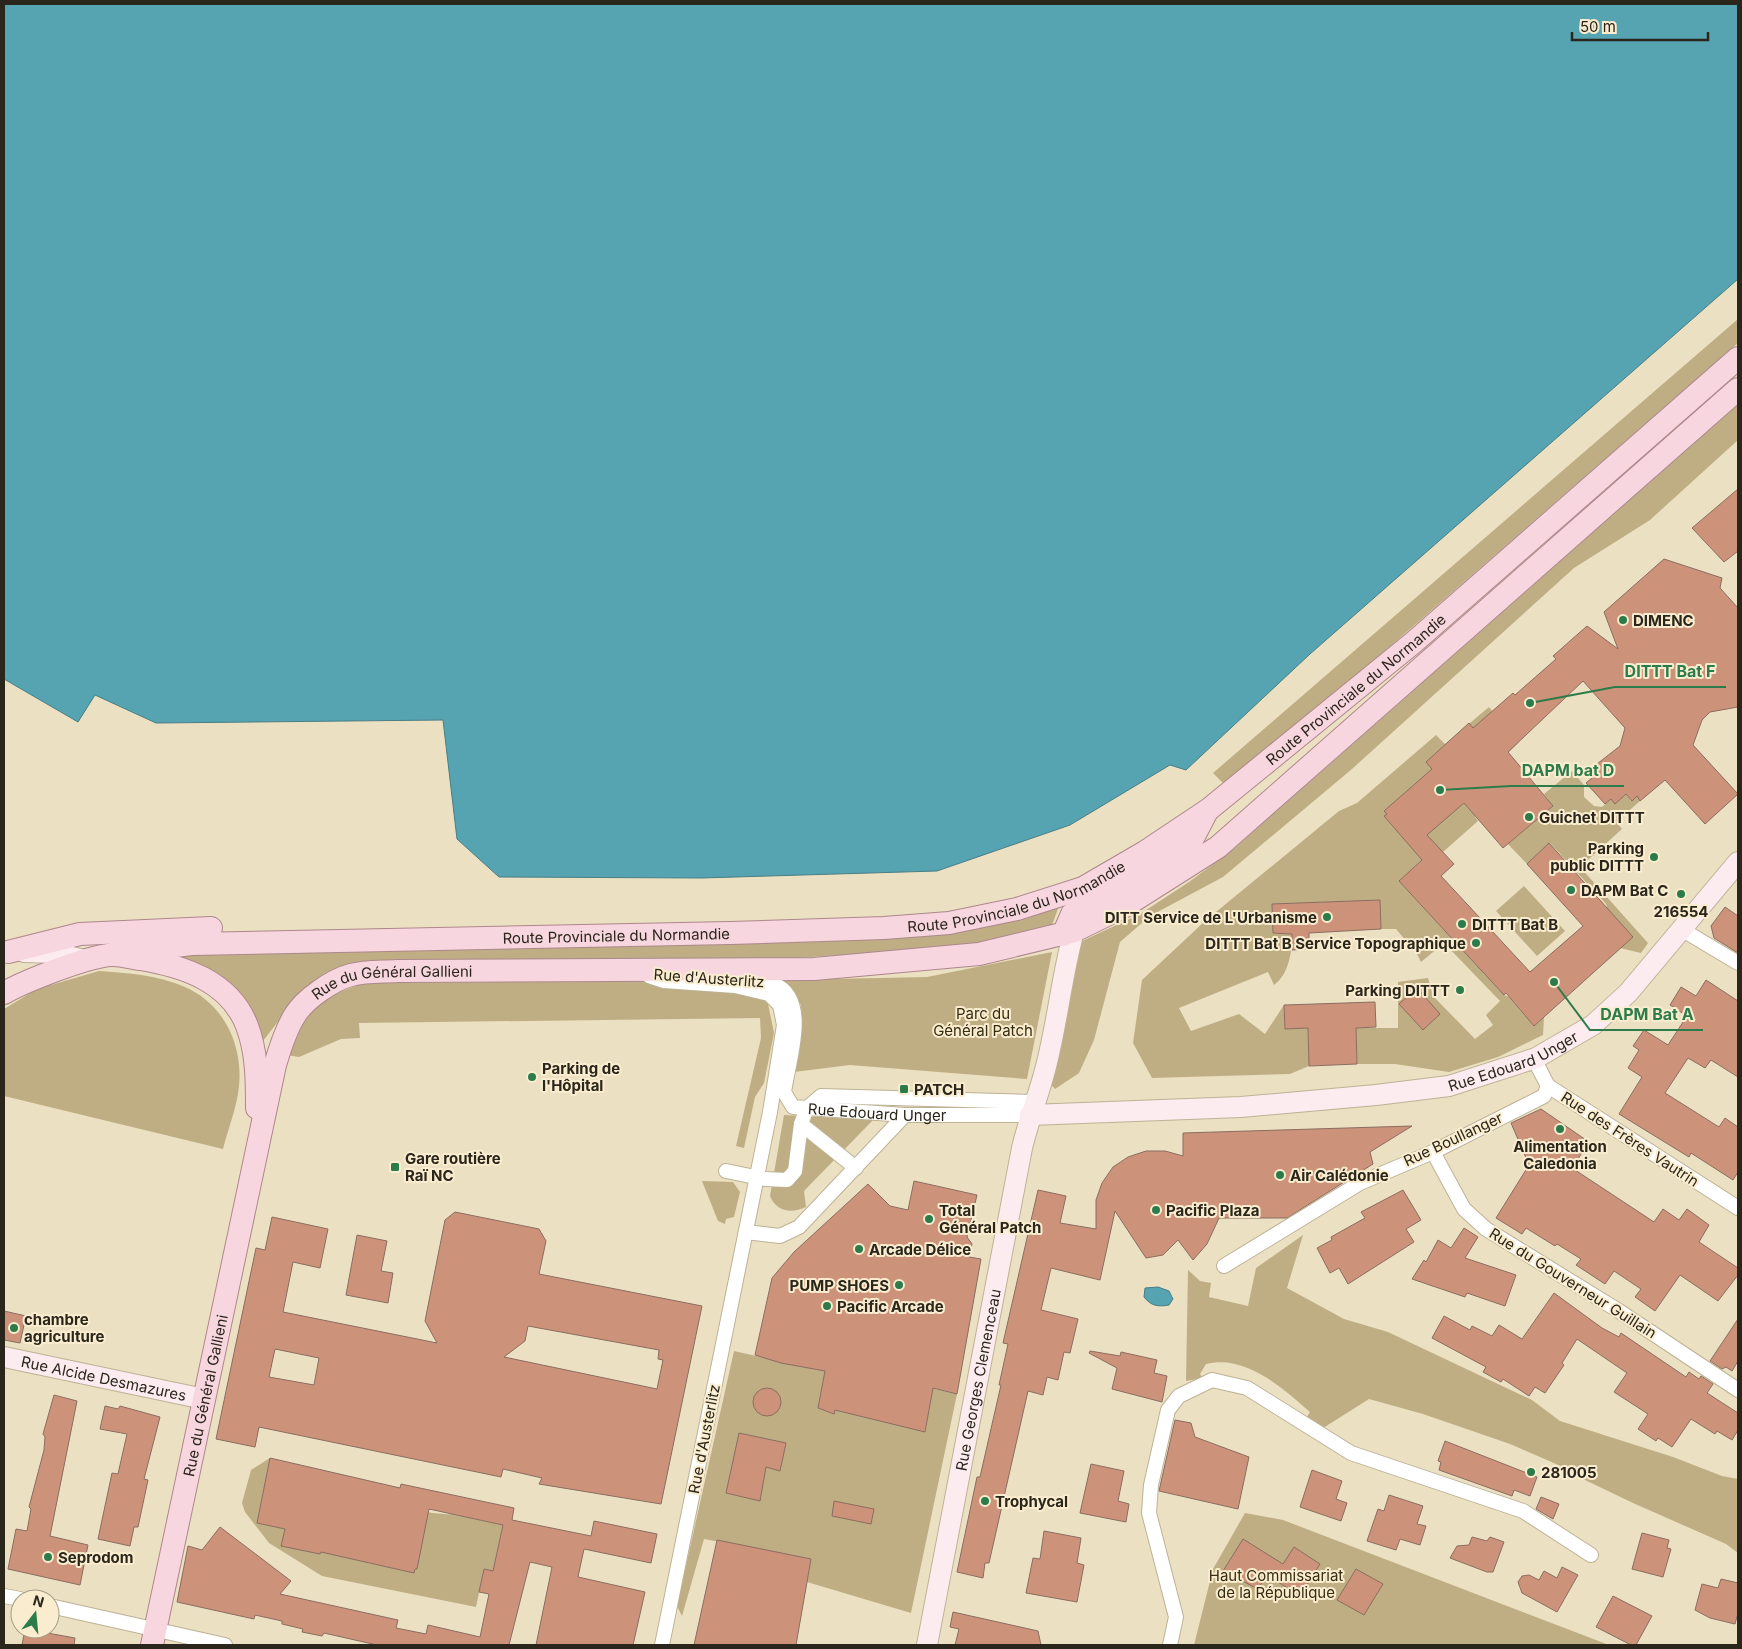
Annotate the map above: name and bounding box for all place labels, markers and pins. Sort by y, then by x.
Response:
place label: DIMENC [1633,611,1694,630]
marker: DIMENC [1617,614,1629,626]
callout: DITTT Bat F [1615,656,1726,687]
callout: DAPM bat D [1511,755,1624,786]
place label: Guichet DITTT [1539,808,1645,827]
marker: Guichet DITTT [1523,811,1535,823]
place label: Parking public DITTT [1550,839,1644,875]
marker: Parking public DITTT [1648,851,1660,863]
place label: DAPM Bat C [1581,881,1668,900]
marker: DAPM Bat C [1565,884,1577,896]
marker: 216554 [1675,888,1687,900]
place label: 216554 [1654,902,1708,921]
place label: DITT Service de L'Urbanisme [1105,908,1317,927]
marker: DITT Service de L'Urbanisme [1321,911,1333,923]
place label: DITTT Bat B [1472,915,1558,934]
marker: DITTT Bat B [1456,918,1468,930]
place label: DITTT Bat B Service Topographique [1205,934,1466,953]
marker: DITTT Bat B Service Topographique [1470,937,1482,949]
place label: Parking DITTT [1345,981,1450,1000]
marker: Parking DITTT [1454,984,1466,996]
callout: DAPM Bat A [1590,999,1703,1030]
place label: Parking de l'Hôpital [542,1059,620,1095]
marker: Parking de l'Hôpital [526,1071,538,1083]
place label: PATCH [914,1080,964,1099]
marker: PATCH [898,1083,910,1095]
marker: Alimentation Caledonia [1554,1123,1566,1135]
place label: Alimentation Caledonia [1513,1137,1607,1173]
place label: Gare routière Raï NC [405,1149,501,1185]
marker: Gare routière Raï NC [389,1161,401,1173]
place label: Air Calédonie [1290,1166,1389,1185]
marker: Air Calédonie [1274,1169,1286,1181]
place label: Total Général Patch [939,1201,1041,1237]
place label: Pacific Plaza [1166,1201,1259,1220]
marker: Pacific Plaza [1150,1204,1162,1216]
marker: Total Général Patch [923,1213,935,1225]
place label: Arcade Délice [869,1240,971,1259]
marker: Arcade Délice [853,1243,865,1255]
place label: PUMP SHOES [790,1276,889,1295]
marker: PUMP SHOES [893,1279,905,1291]
place label: Pacific Arcade [837,1297,944,1316]
marker: Pacific Arcade [821,1300,833,1312]
place label: chambre agriculture [24,1310,104,1346]
marker: chambre agriculture [8,1322,20,1334]
place label: 281005 [1541,1463,1597,1482]
marker: 281005 [1525,1466,1537,1478]
place label: Trophycal [995,1492,1068,1511]
marker: Trophycal [979,1495,991,1507]
place label: Seprodom [58,1548,134,1567]
marker: Seprodom [42,1551,54,1563]

